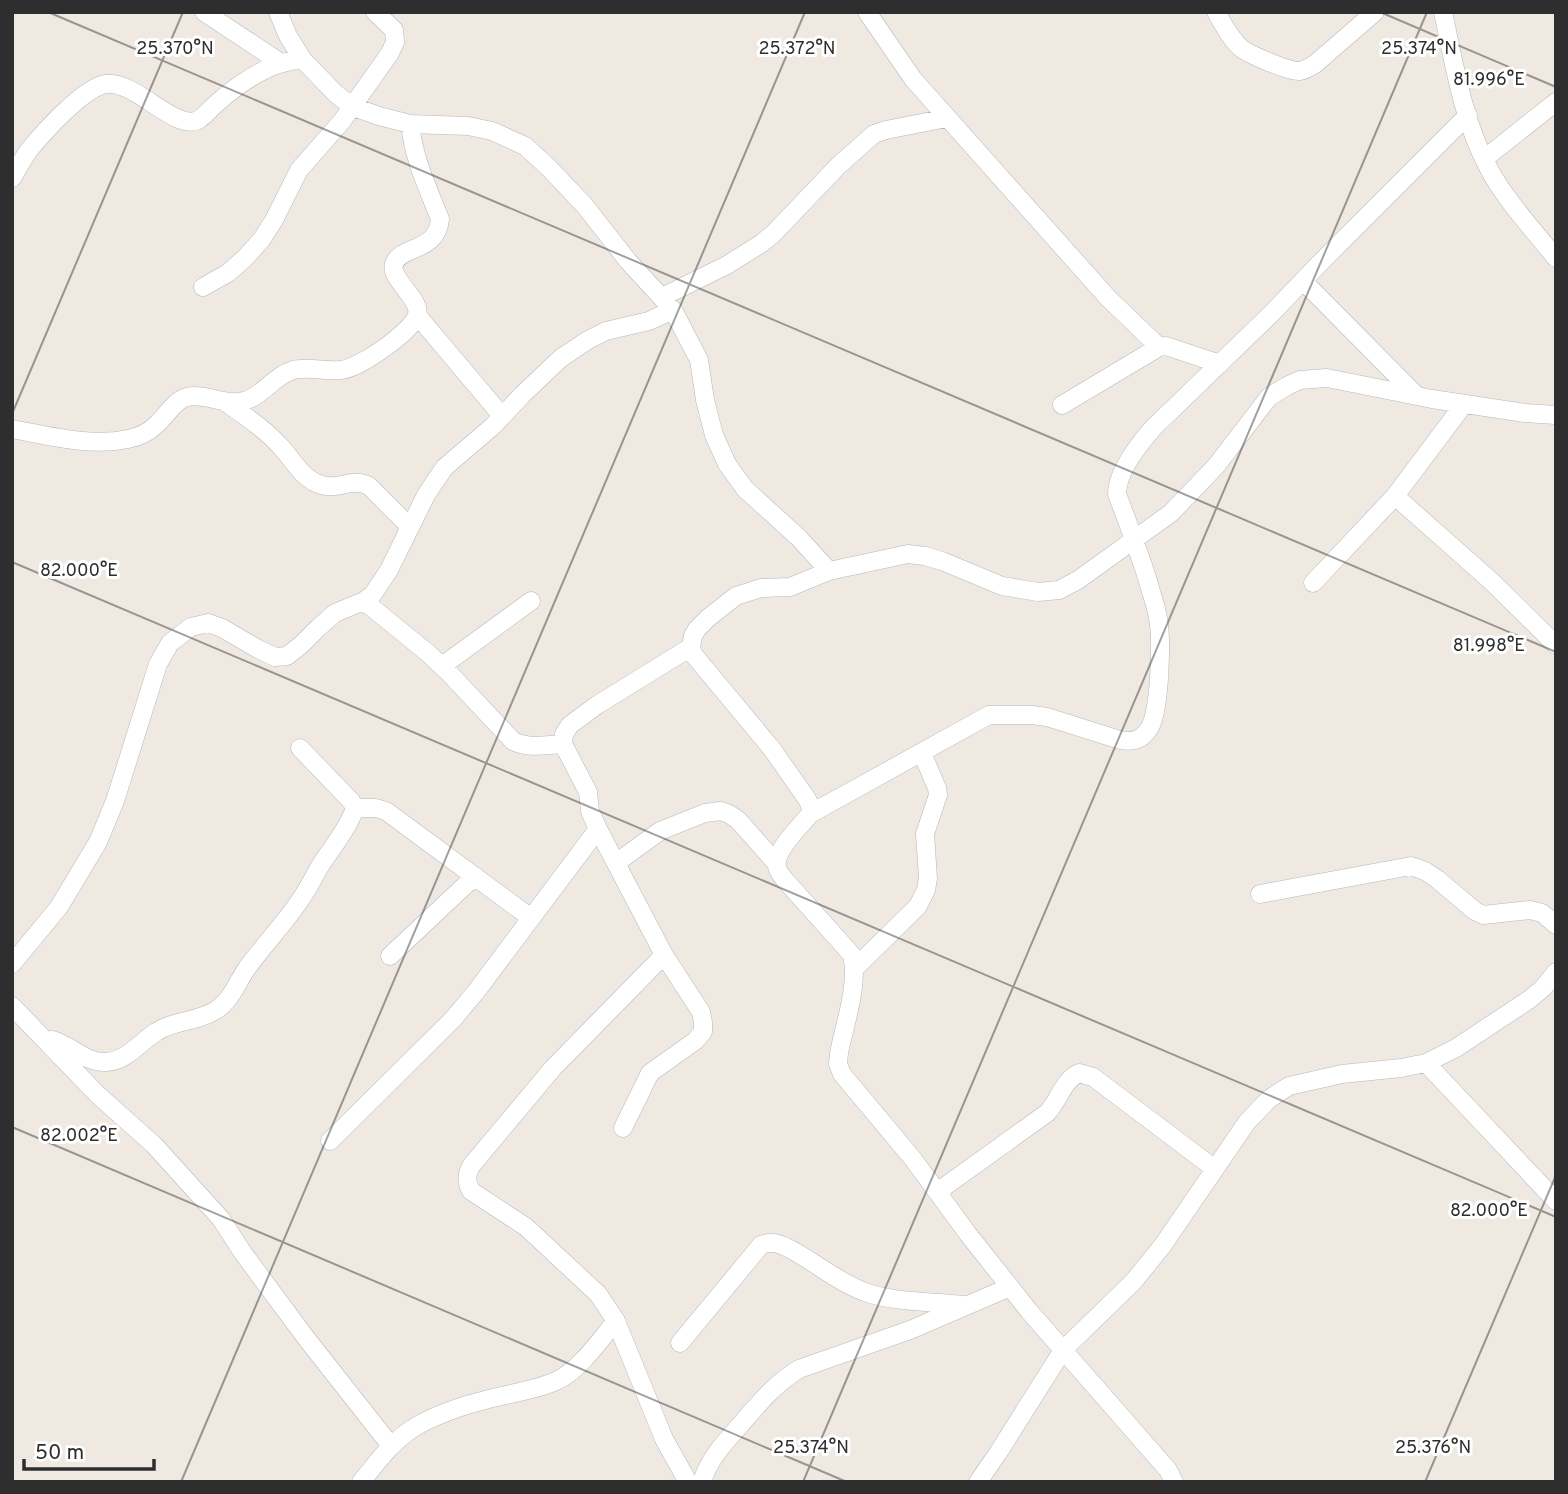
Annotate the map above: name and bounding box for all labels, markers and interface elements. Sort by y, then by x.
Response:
text: 25.370°N [136,38,214,61]
text: 25.372°N [758,38,836,61]
text: 25.374°N [1381,38,1457,61]
text: 81.996°E [1453,69,1525,92]
text: 82.000°E [40,560,118,583]
text: 81.998°E [1453,635,1525,658]
text: 82.002°E [40,1125,118,1148]
text: 82.000°E [1450,1200,1528,1223]
scale bar [24,1428,154,1472]
text: 25.374°N [773,1437,849,1460]
text: 25.376°N [1395,1437,1471,1460]
text: 50 m [35,1440,84,1467]

